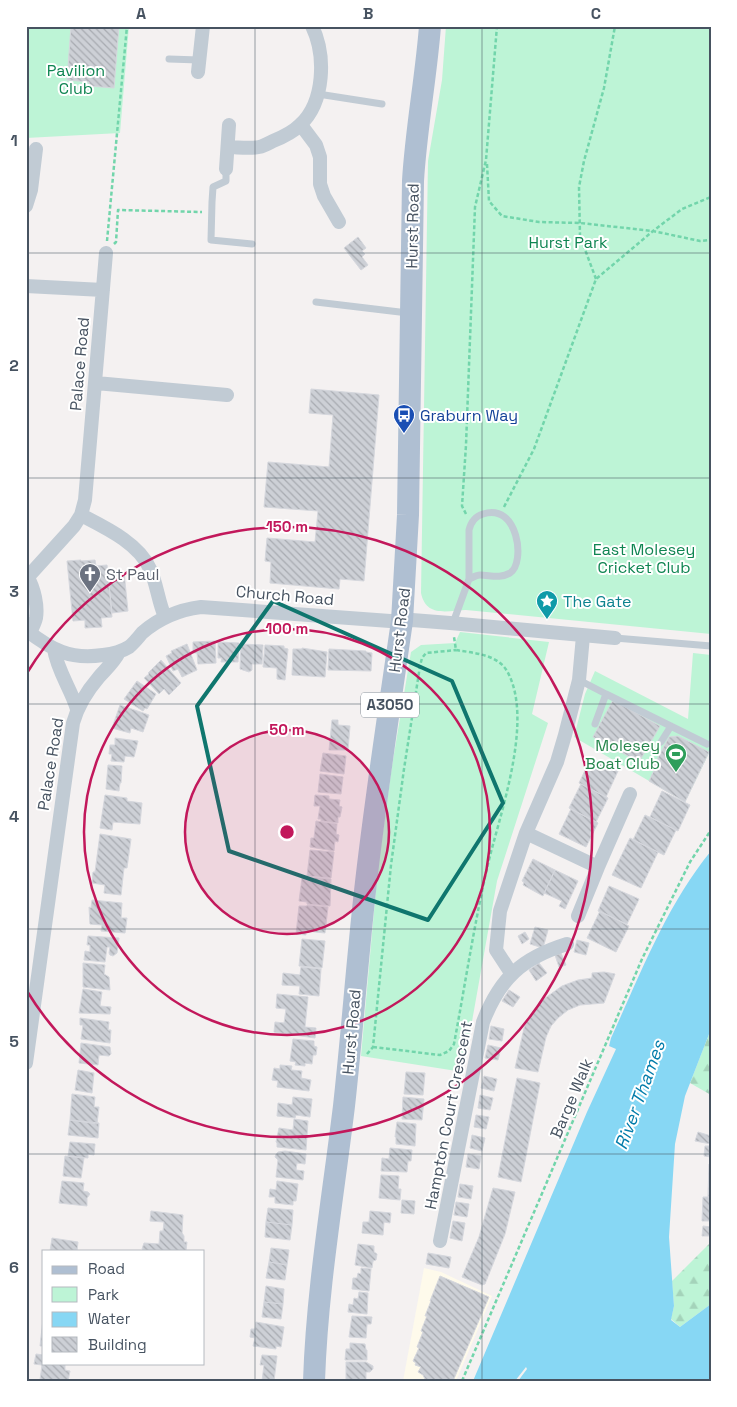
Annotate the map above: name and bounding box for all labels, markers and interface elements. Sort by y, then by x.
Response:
text: A [136,3,146,24]
text: B [363,3,373,24]
text: C [591,3,601,24]
park label: Pavilion Club [47,60,105,99]
text: 1 [10,130,18,151]
street label: Hurst Road [401,183,424,269]
park label: Hurst Park [528,232,608,253]
street label: Palace Road [65,316,94,412]
text: 2 [9,355,19,376]
bus stop icon: Graburn Way [392,403,416,434]
place label: Graburn Way [420,405,518,426]
text: 150 m [266,517,308,536]
park label: East Molesey Cricket Club [593,539,695,578]
church icon: St Paul [78,562,102,593]
place label: St Paul [106,564,159,585]
text: 3 [9,581,19,602]
street label: Church Road [235,581,335,610]
street label: Hurst Road [384,587,415,674]
place icon: The Gate [535,589,559,620]
place label: The Gate [563,591,632,612]
text: 100 m [266,619,308,638]
road number: A3050 [361,692,419,718]
street label: Palace Road [33,716,68,812]
text: 50 m [269,720,305,739]
place label: Molesey Boat Club [585,735,660,774]
sports icon: Molesey Boat Club [664,742,688,773]
text: 4 [9,806,19,827]
centre of rings [278,823,296,841]
street label: Hurst Road [337,989,366,1075]
street label: Hampton Court Crescent [420,1019,477,1211]
text: 5 [9,1031,19,1052]
water label: River Thames [609,1037,670,1152]
street label: Barge Walk [545,1055,598,1141]
legend [42,1250,205,1364]
text: 6 [9,1257,19,1278]
text: Road [88,1259,125,1278]
text: Park [88,1285,119,1304]
text: Water [88,1309,131,1328]
text: Building [88,1335,147,1354]

